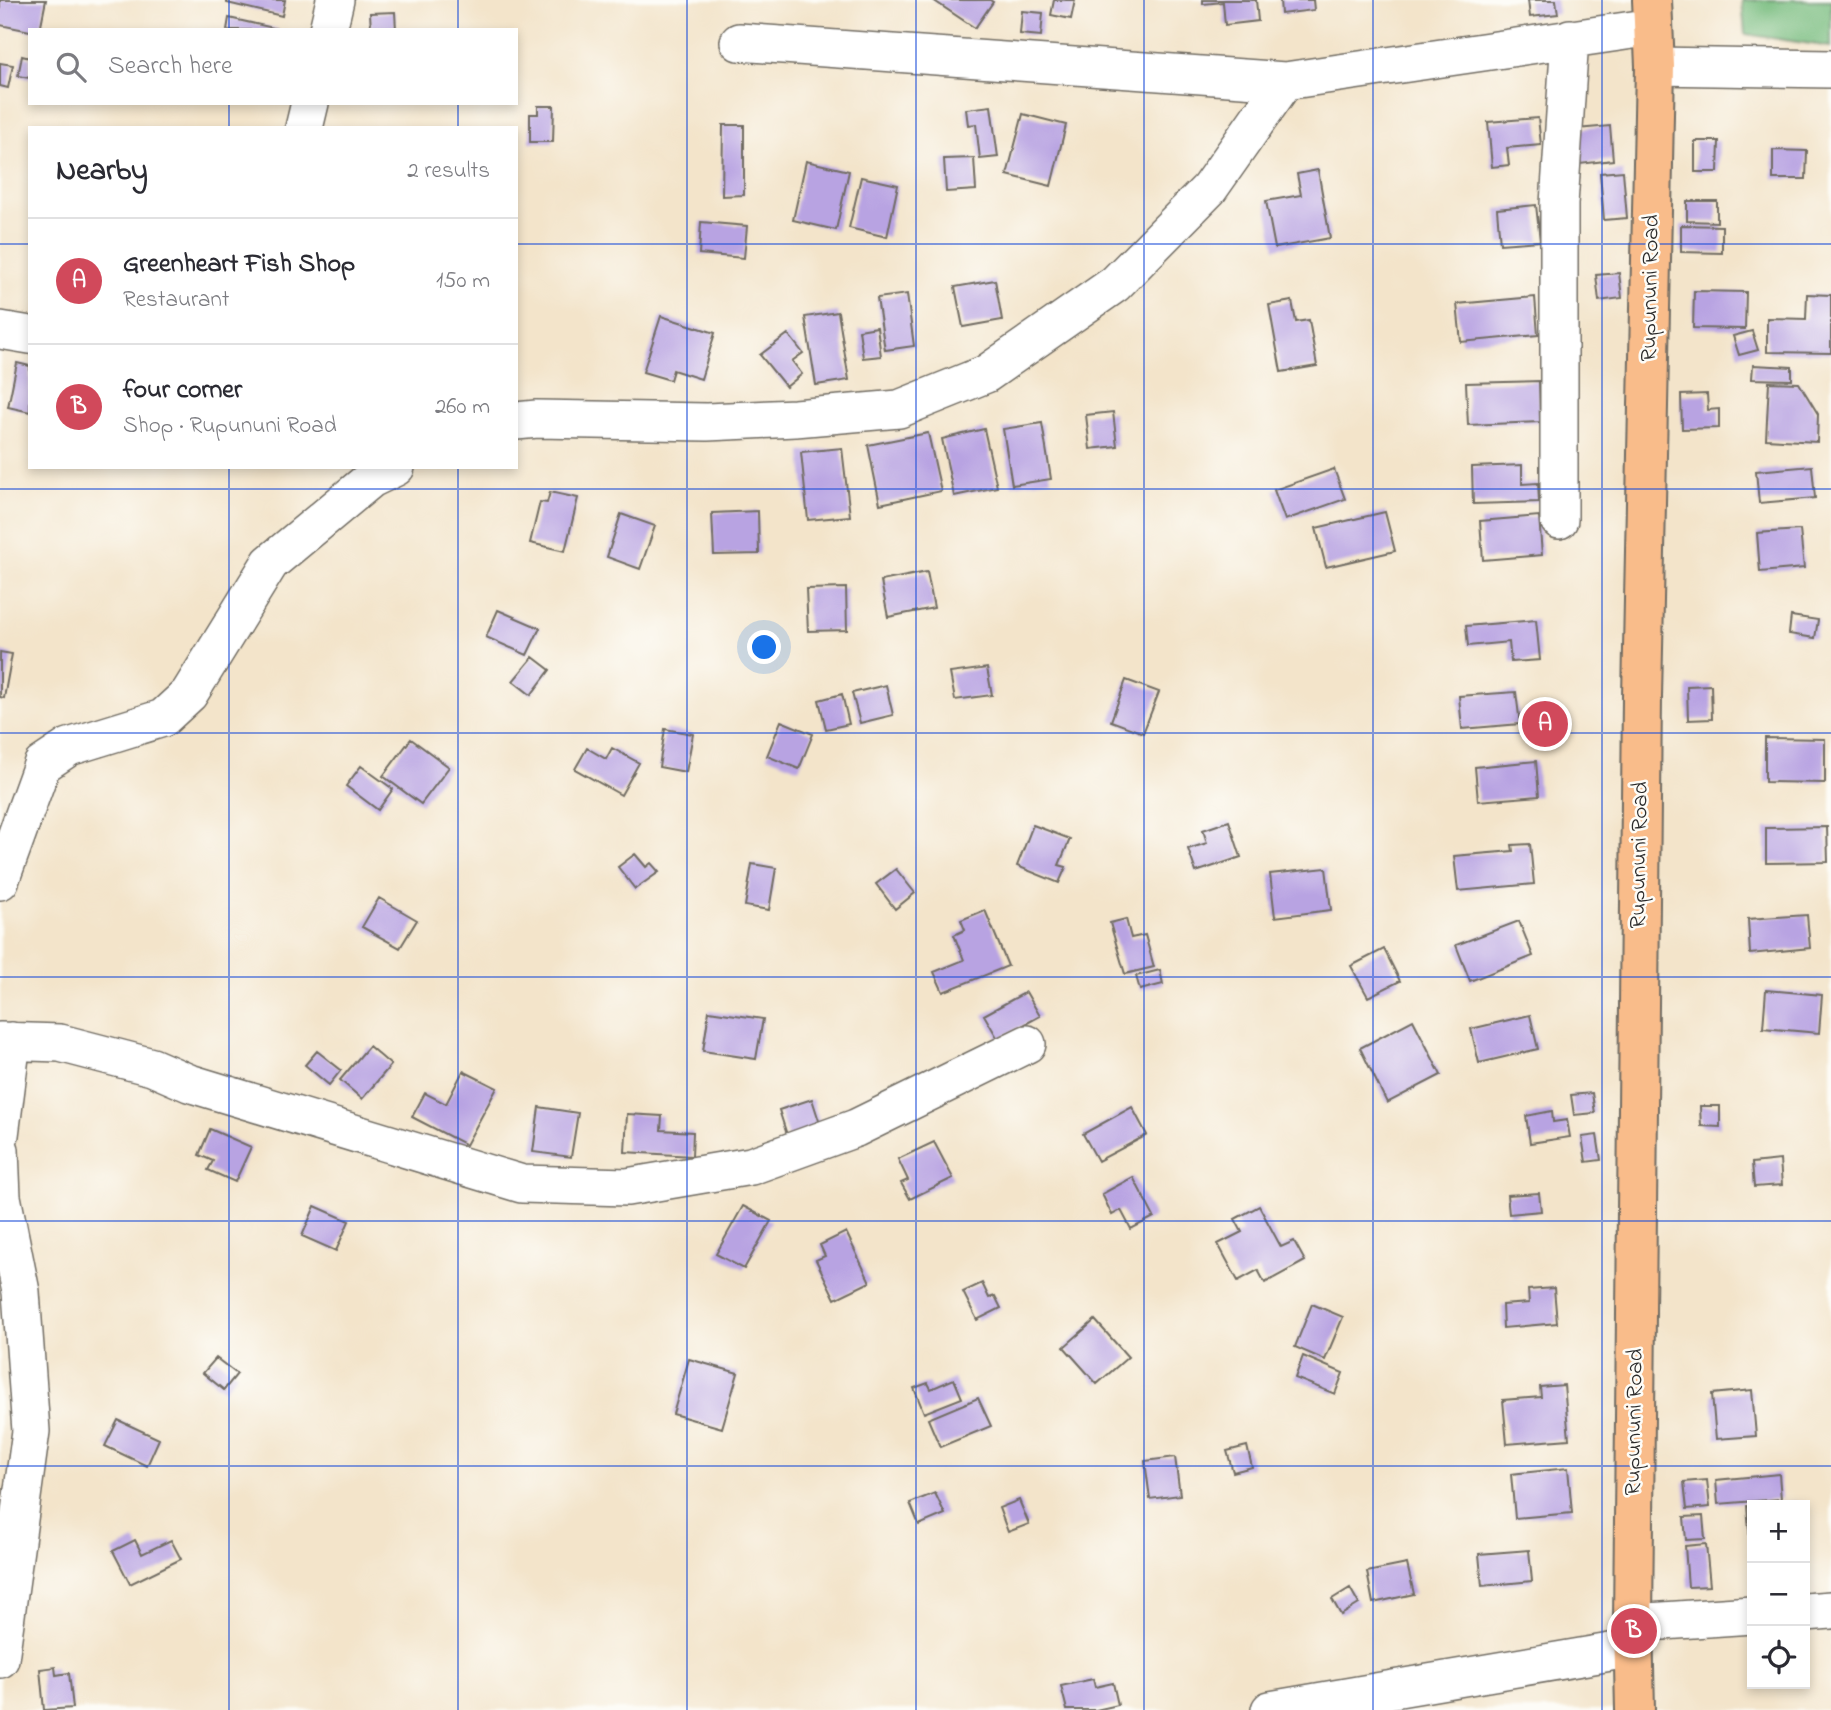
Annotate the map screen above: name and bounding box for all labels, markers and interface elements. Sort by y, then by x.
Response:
search box [28,28,518,105]
icon: search [52,48,90,86]
text: Search here [108,48,233,86]
text: Nearby [56,150,148,194]
text: 2 results [407,155,490,188]
street label: Rupununi Road [1633,214,1669,362]
text: Greenheart Fish Shop [123,246,355,284]
text: A [72,265,86,298]
text: 150 m [436,265,490,298]
text: Restaurant [123,284,230,317]
text: four corner [123,372,242,410]
text: B [71,391,87,424]
text: 260 m [435,391,490,424]
text: Shop · Rupununi Road [123,410,337,443]
your location [747,630,781,664]
pin: A [1522,698,1568,750]
street label: Rupununi Road [1622,781,1658,929]
street label: Rupununi Road [1617,1348,1653,1496]
map controls [1747,1500,1810,1689]
button: + [1747,1500,1810,1563]
button: − [1747,1563,1810,1626]
pin: B [1611,1605,1657,1657]
button: locate [1747,1626,1810,1689]

